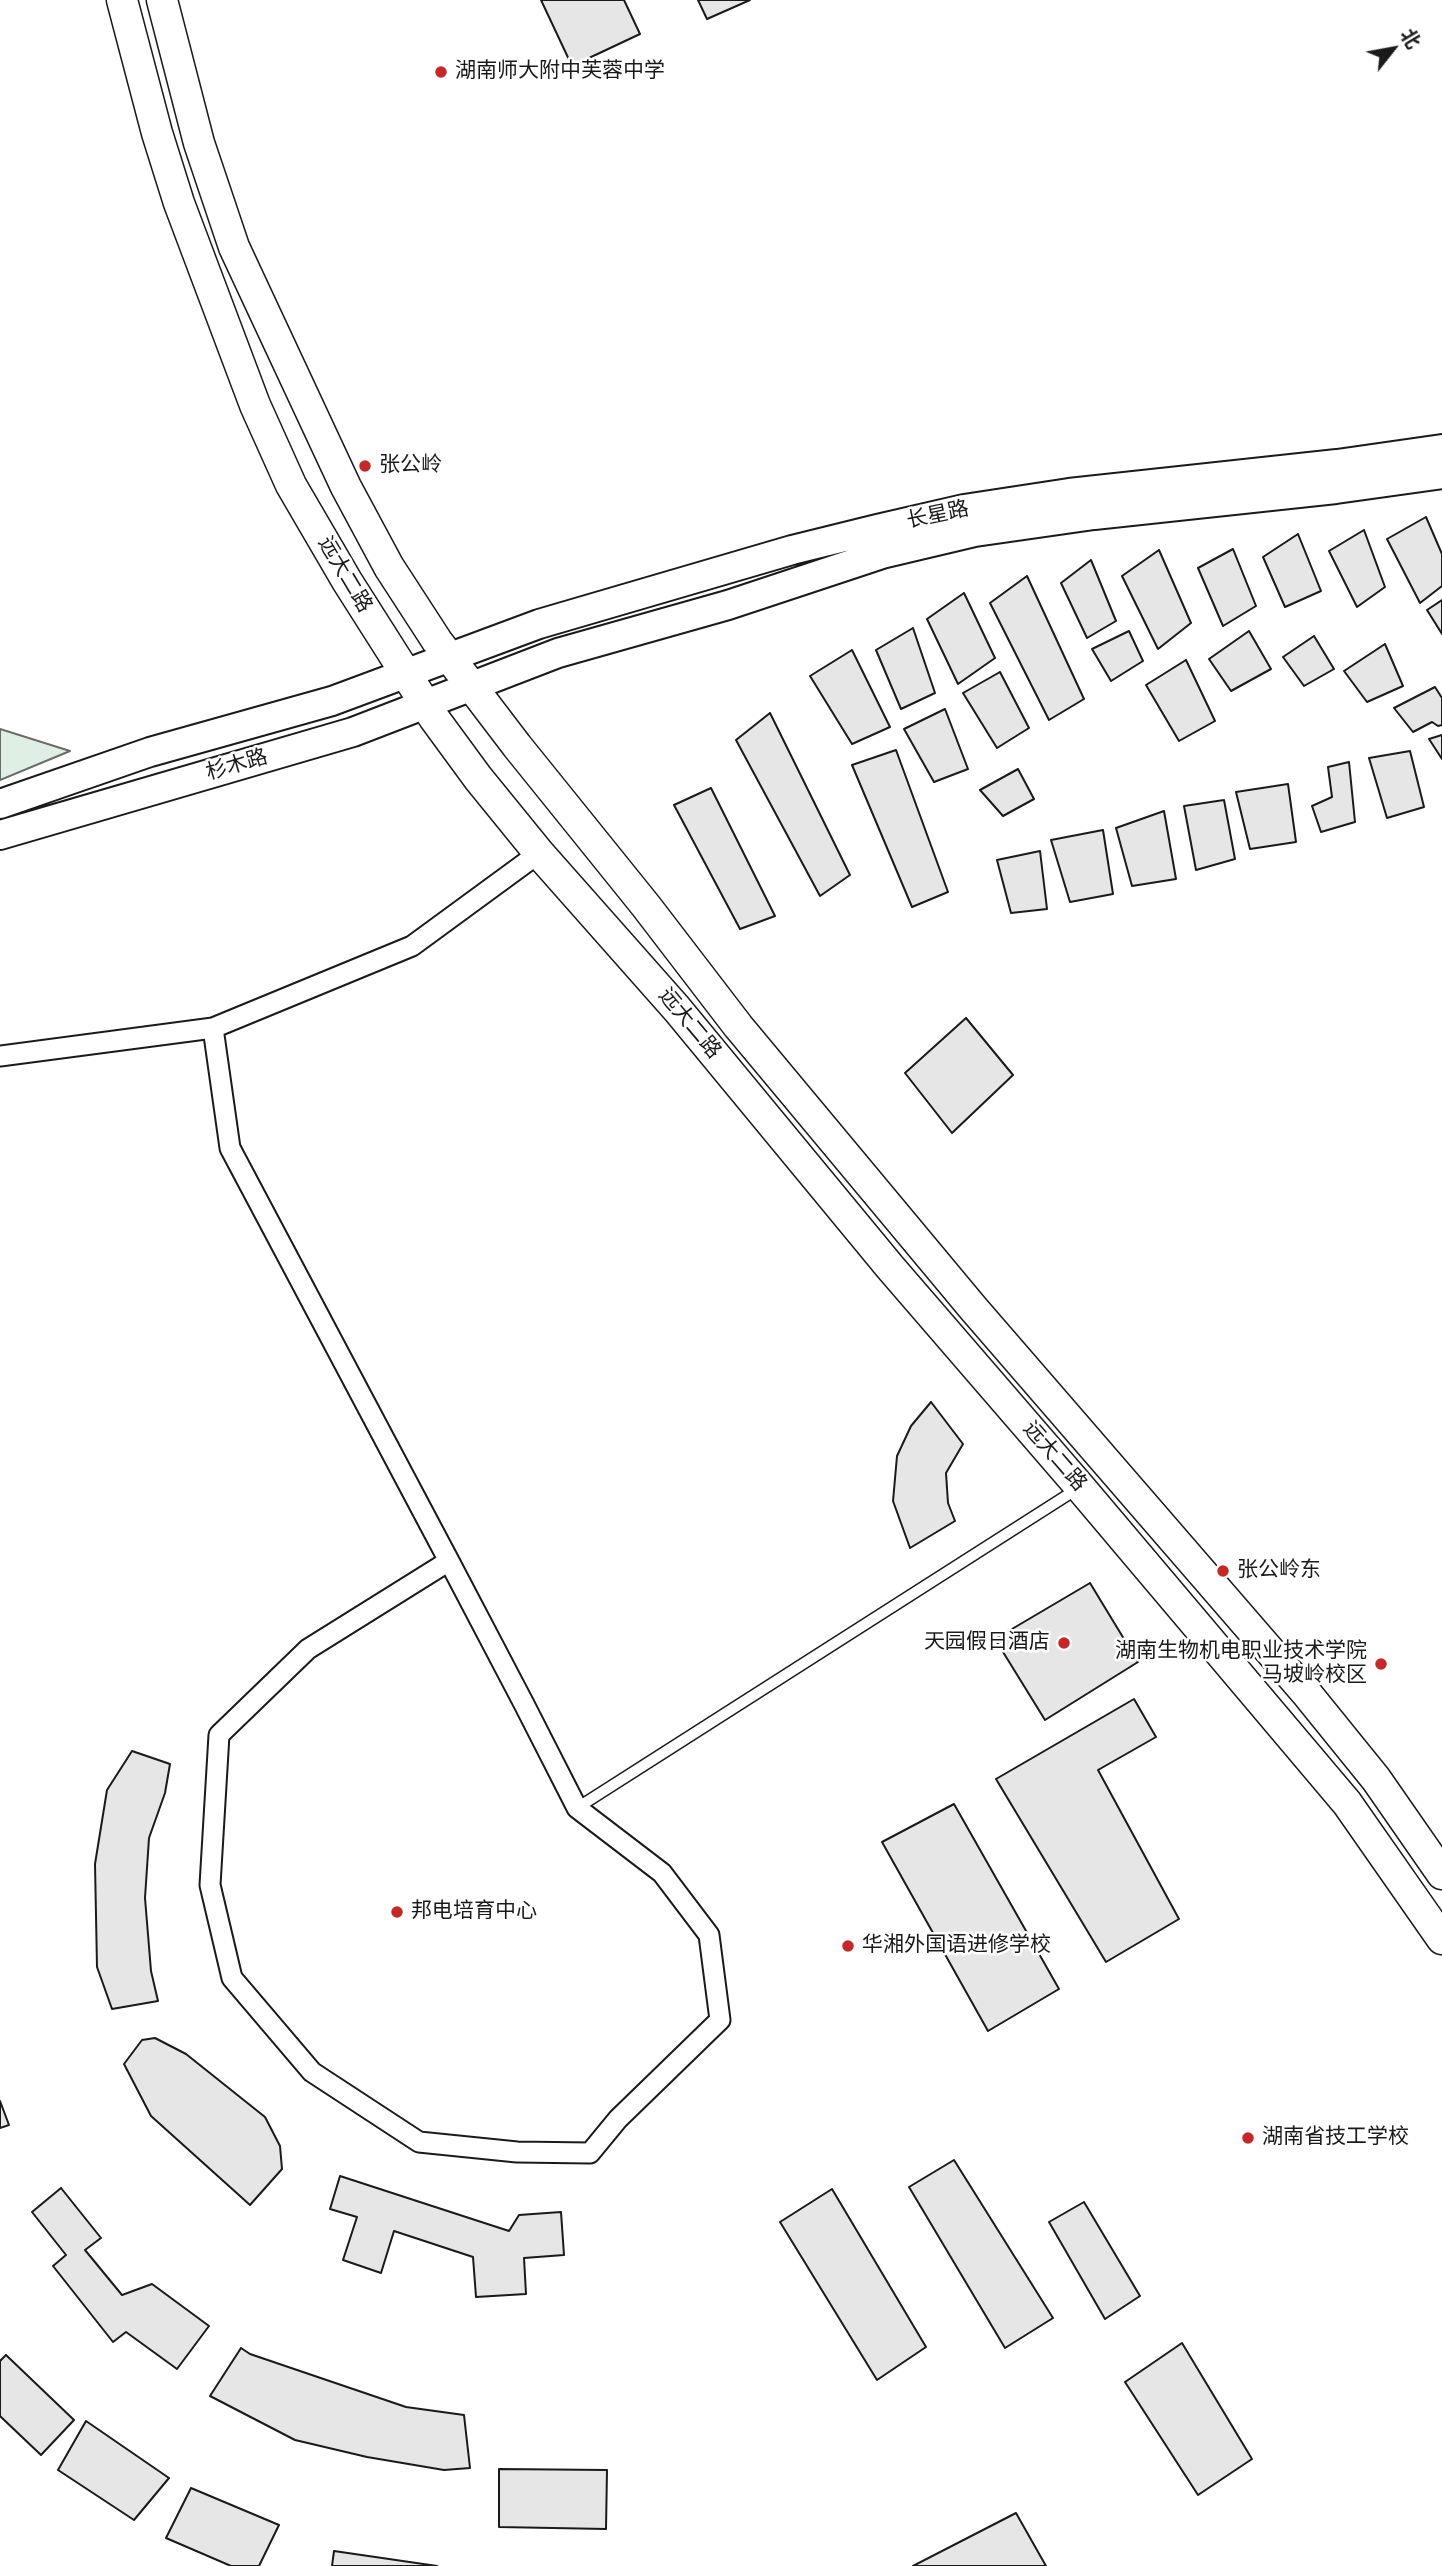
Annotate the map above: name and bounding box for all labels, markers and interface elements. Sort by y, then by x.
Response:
north arrow [1358,14,1428,84]
text: 北 [1394,22,1429,54]
place label: 湖南师大附中芙蓉中学 [455,59,665,85]
marker: 湖南师大附中芙蓉中学 [433,64,449,80]
place label: 张公岭 [379,453,442,479]
marker: 张公岭 [357,458,373,474]
street label: 长星路 [905,497,971,535]
street label: 远大二路 [312,533,376,617]
street label: 杉木路 [203,745,271,787]
street label: 远大二路 [652,984,726,1064]
street label: 远大二路 [1017,1417,1091,1497]
place label: 张公岭东 [1237,1558,1321,1584]
marker: 张公岭东 [1215,1563,1231,1579]
place label: 天园假日酒店 [924,1630,1050,1656]
marker: 天园假日酒店 [1056,1635,1072,1651]
place label: 湖南生物机电职业技术学院 马坡岭校区 [1115,1639,1367,1689]
marker: 湖南生物机电职业技术学院 马坡岭校区 [1373,1656,1389,1672]
place label: 邦电培育中心 [411,1899,537,1925]
marker: 邦电培育中心 [389,1904,405,1920]
place label: 华湘外国语进修学校 [862,1933,1051,1959]
marker: 华湘外国语进修学校 [840,1938,856,1954]
place label: 湖南省技工学校 [1262,2125,1409,2151]
marker: 湖南省技工学校 [1240,2130,1256,2146]

